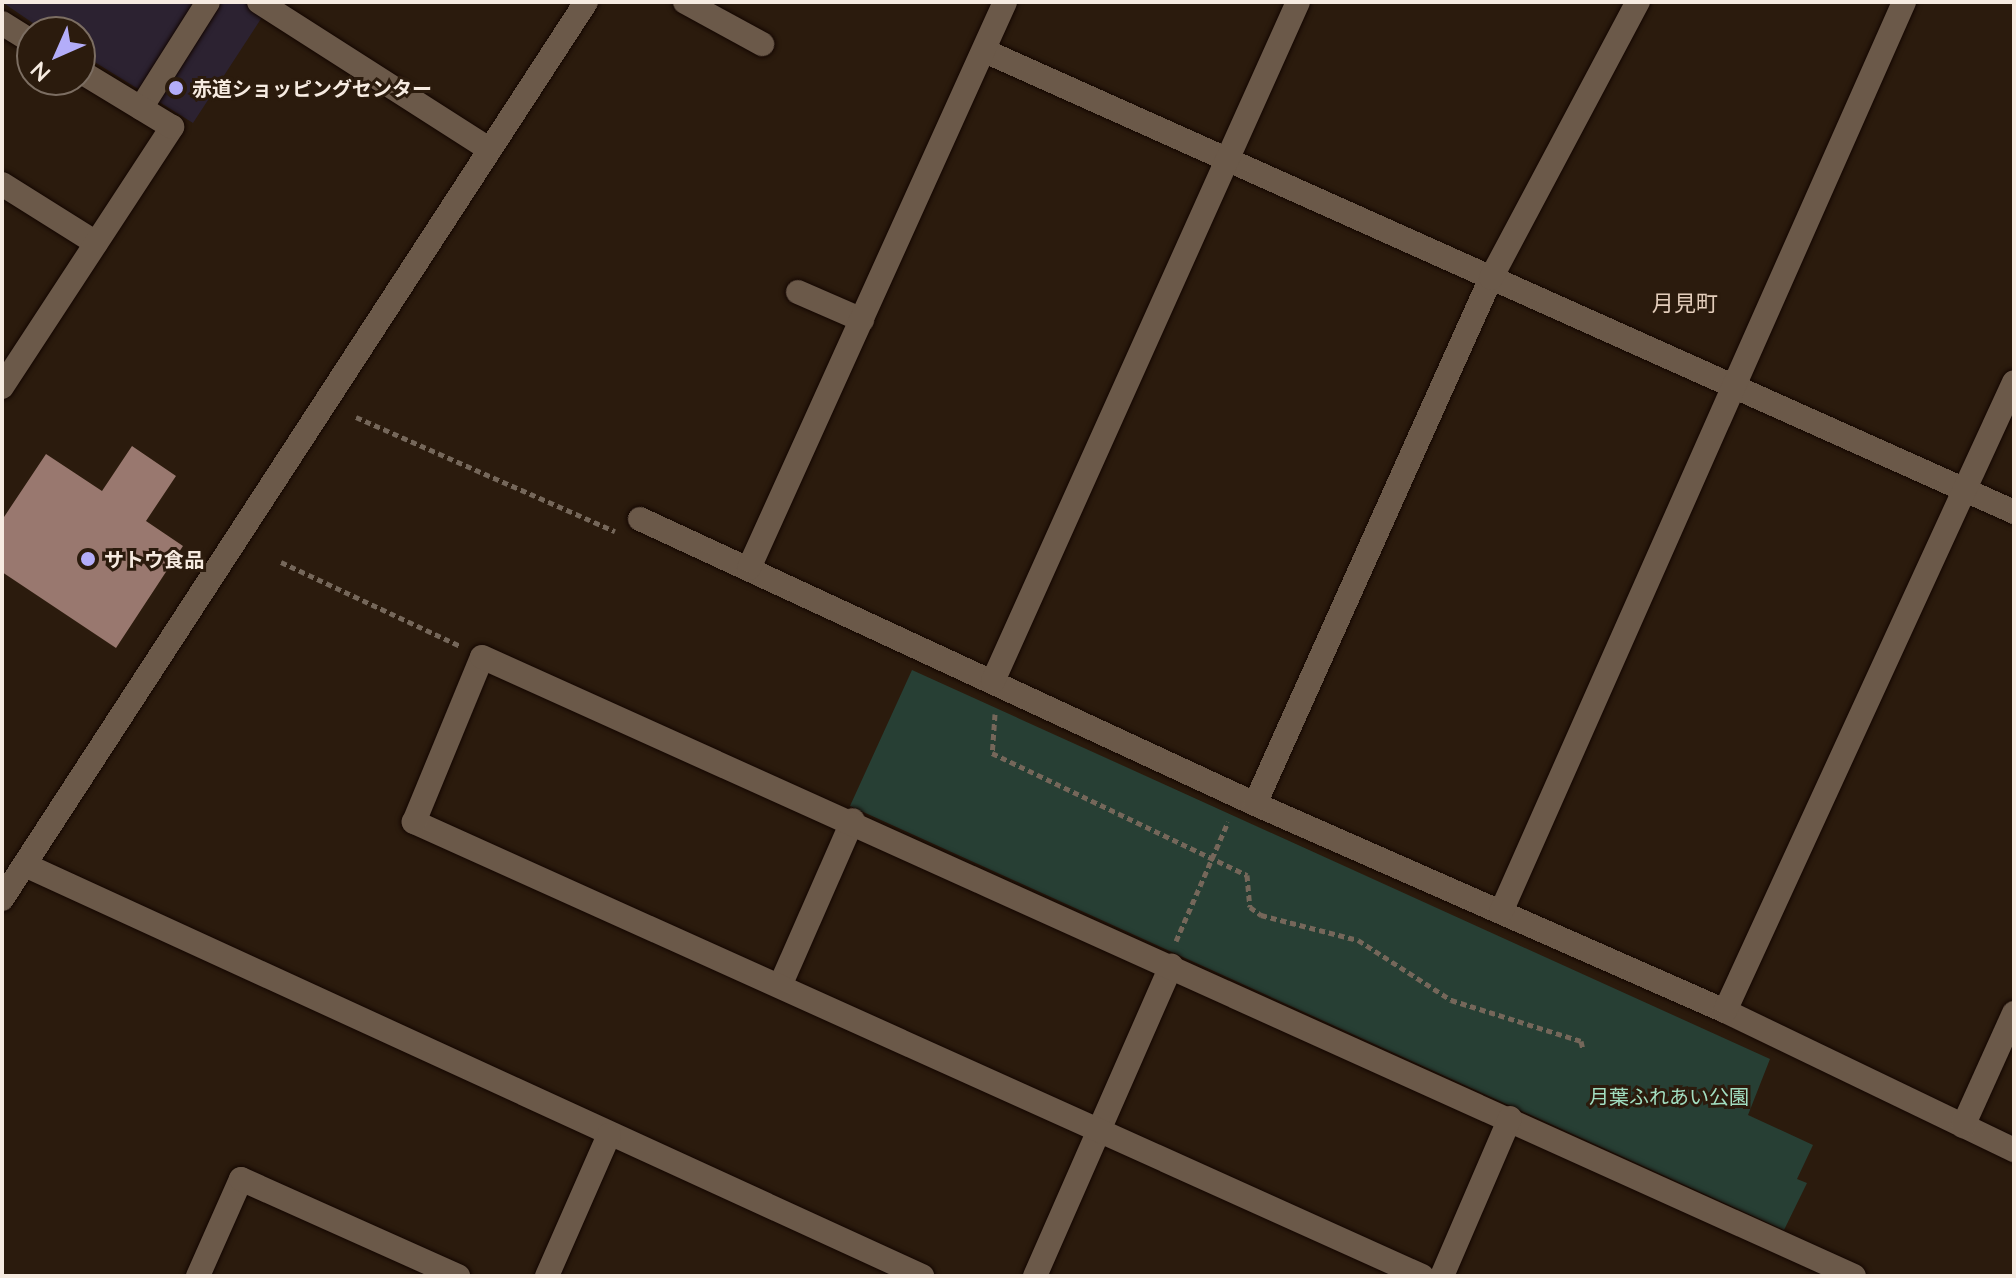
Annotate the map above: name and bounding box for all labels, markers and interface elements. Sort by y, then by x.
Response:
north arrow [16,16,96,96]
text: N [25,56,56,87]
place label: 赤道ショッピングセンター [192,76,432,100]
marker: 赤道ショッピングセンター [167,79,185,97]
district label: 月見町 [1652,290,1718,316]
place label: サトウ食品 [104,547,204,571]
marker: サトウ食品 [79,550,97,568]
park label: 月葉ふれあい公園 [1589,1084,1749,1108]

